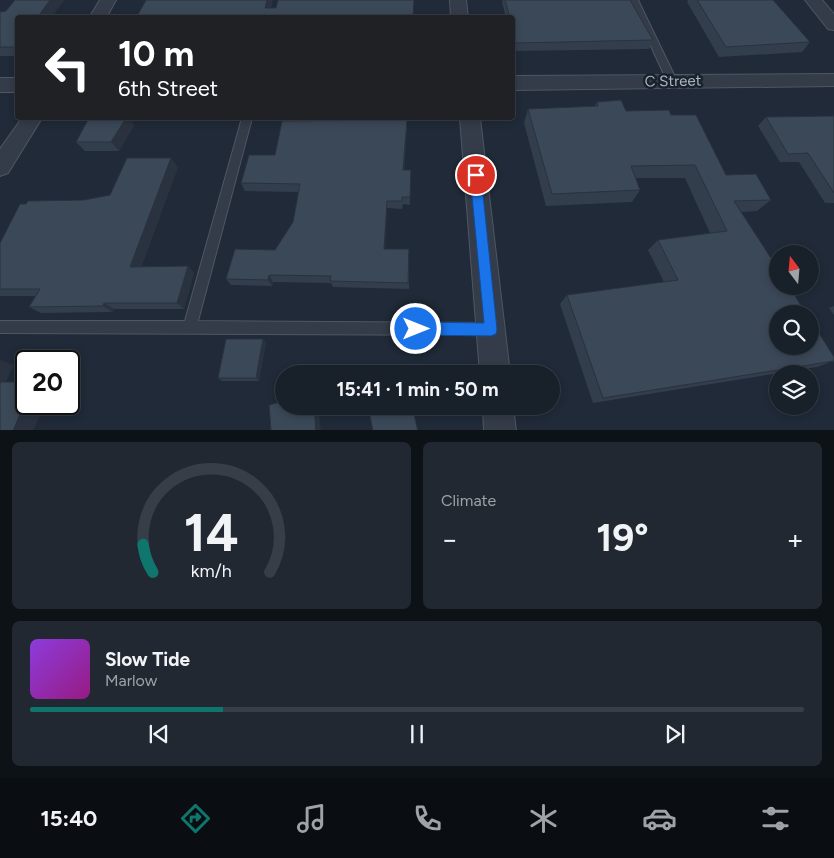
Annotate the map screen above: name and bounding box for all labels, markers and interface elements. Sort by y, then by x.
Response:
text: 10 m [118,33,194,75]
icon: left [35,35,100,100]
street label: C Street [645,72,702,90]
text: 6th Street [118,75,218,102]
pin [455,154,497,196]
icon: arrive [462,161,490,189]
north arrow [769,245,819,295]
map controls [769,245,819,415]
position arrow [389,302,441,354]
button: search [769,305,819,355]
speed limit sign: 20 [15,350,80,415]
button: layers [769,365,819,415]
text: 15:41 · 1 min · 50 m [336,378,499,401]
text: Climate [441,491,496,510]
text: 14 [184,502,239,564]
text: 19° [596,515,649,561]
text: − [441,522,458,556]
text: + [787,522,804,556]
text: km/h [191,560,232,581]
text: Slow Tide [105,648,190,671]
text: Marlow [105,671,157,690]
icon: previous [145,720,173,748]
icon: pause [403,720,431,748]
icon: next [661,720,689,748]
icon: directions [178,801,213,836]
icon: music [294,801,329,836]
icon: phone [410,801,445,836]
icon: climate [526,801,561,836]
icon: car [642,801,677,836]
icon: filters [758,801,793,836]
text: 15:40 [41,805,97,832]

